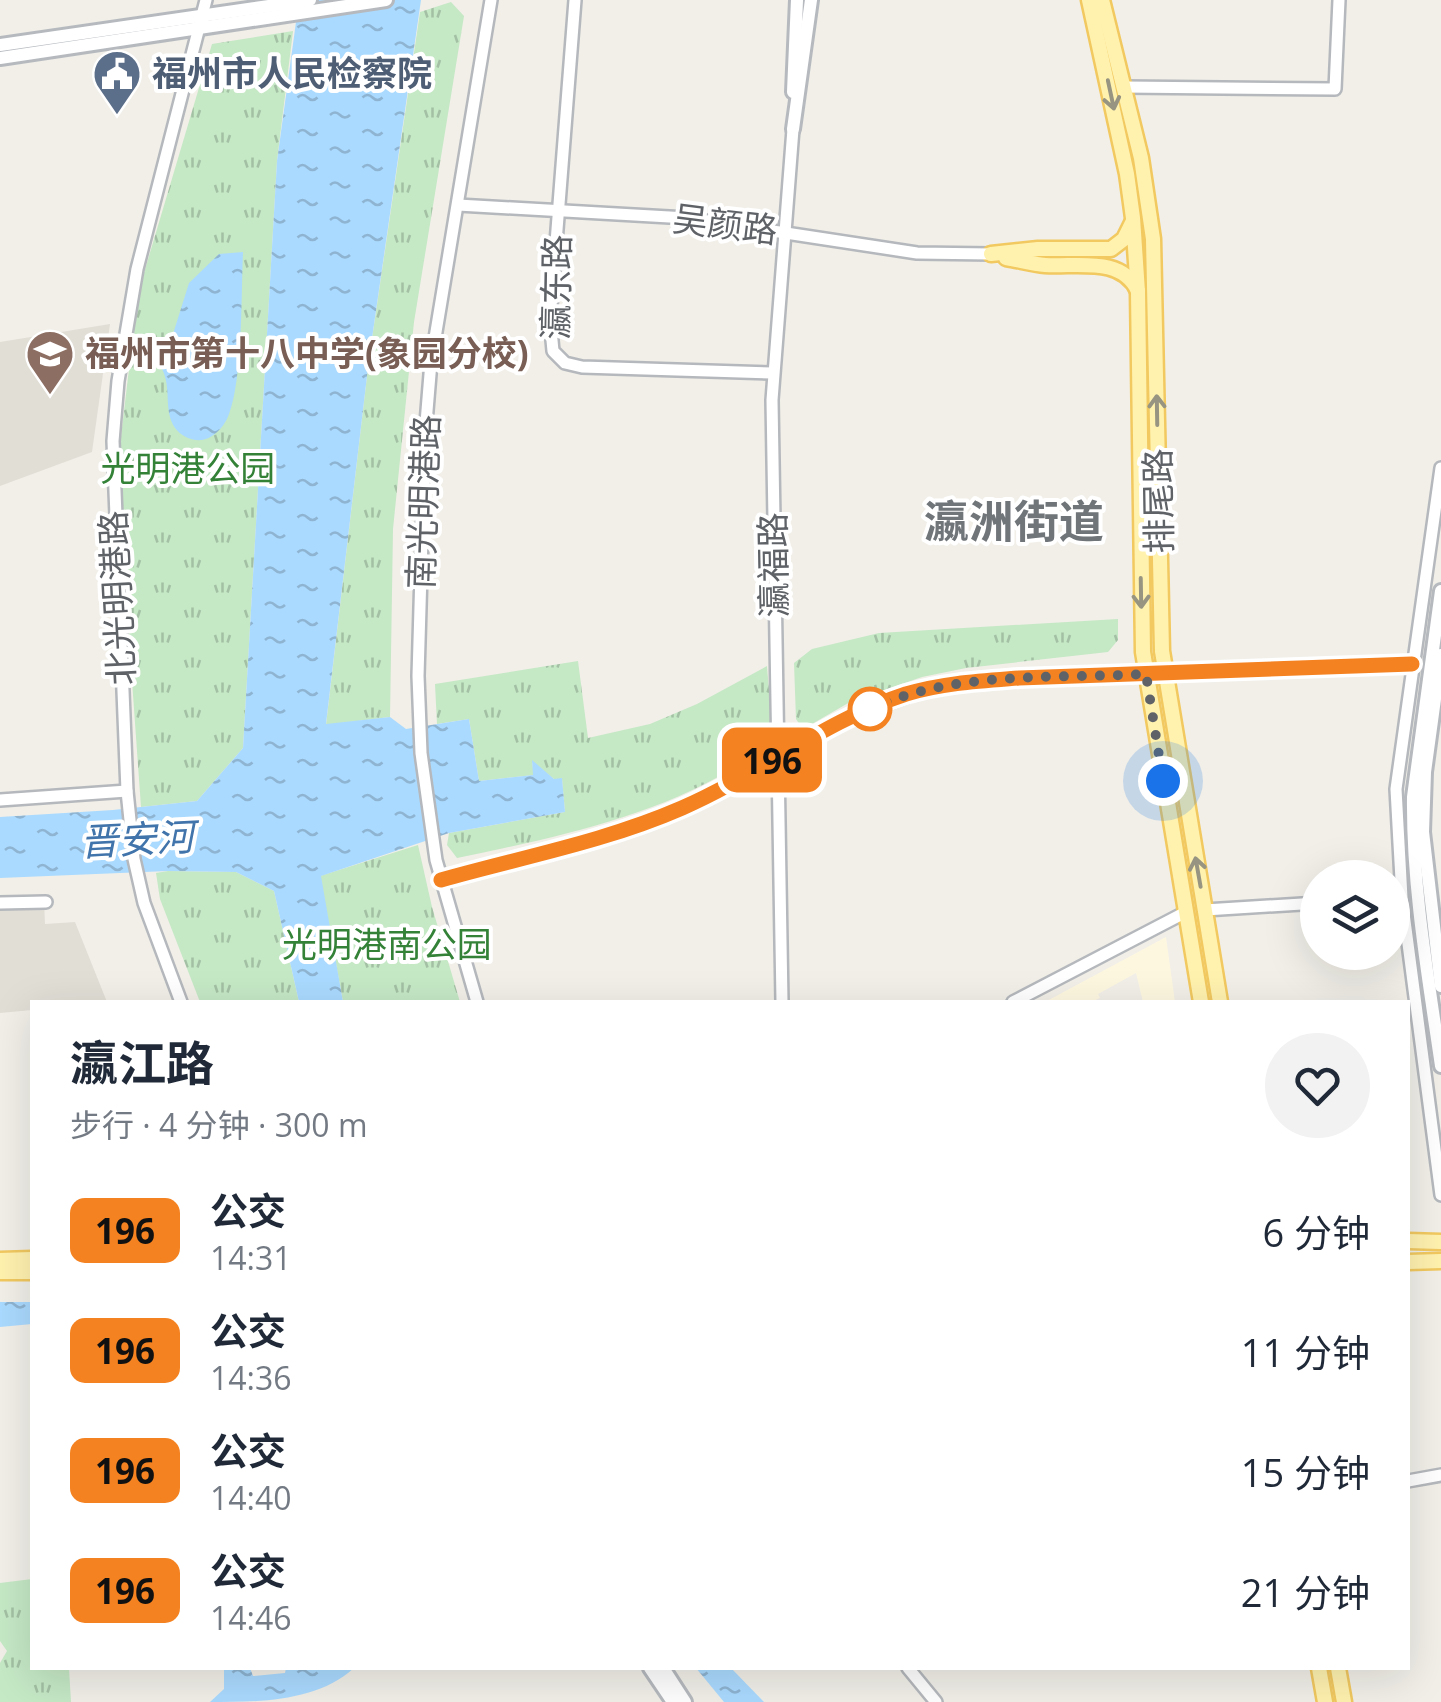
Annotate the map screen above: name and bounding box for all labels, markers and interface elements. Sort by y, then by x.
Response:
public building icon: 福州市人民检察院 [91,48,143,116]
place label: 福州市人民检察院 [152,49,432,96]
one-way arrow [1102,78,1121,110]
street label: 吴颜路 [670,194,780,253]
street label: 瀛东路 [531,234,580,340]
school or university icon: 福州市第十八中学(象园分校) [24,328,76,396]
place label: 福州市第十八中学(象园分校) [85,329,529,376]
one-way arrow [1148,394,1167,426]
street label: 南光明港路 [396,414,449,590]
park label: 光明港公园 [100,444,276,491]
street label: 排尾路 [1133,448,1182,554]
district label: 瀛洲街道 [924,490,1104,551]
street label: 北光明港路 [88,509,145,687]
street label: 瀛福路 [748,512,797,618]
one-way arrow [1131,576,1150,608]
unlabelled marker [849,688,891,730]
line badge: 196 [714,728,830,792]
text: 196 [742,737,802,784]
your location [1138,756,1188,806]
water label: 晋安河 [79,809,202,867]
one-way arrow [1188,857,1207,889]
map controls [1300,860,1410,970]
button: layers [1300,860,1410,970]
park label: 光明港南公园 [282,920,492,967]
text: 瀛江路 [70,1030,214,1095]
button: heart [1265,1033,1370,1138]
text: 步行 · 4 分钟 · 300 m [70,1103,368,1146]
text: 公交 [210,1184,286,1236]
text: 6 分钟 [1262,1206,1370,1258]
text: 196 [95,1207,155,1254]
text: 14:31 [210,1236,292,1279]
text: 公交 [210,1304,286,1356]
text: 11 分钟 [1241,1326,1370,1378]
text: 196 [95,1327,155,1374]
text: 14:36 [210,1356,292,1399]
text: 公交 [210,1424,286,1476]
text: 15 分钟 [1241,1446,1370,1498]
text: 196 [95,1447,155,1494]
text: 14:40 [210,1476,292,1519]
text: 公交 [210,1544,286,1596]
text: 21 分钟 [1241,1566,1370,1618]
text: 196 [95,1567,155,1614]
text: 14:46 [210,1596,292,1639]

